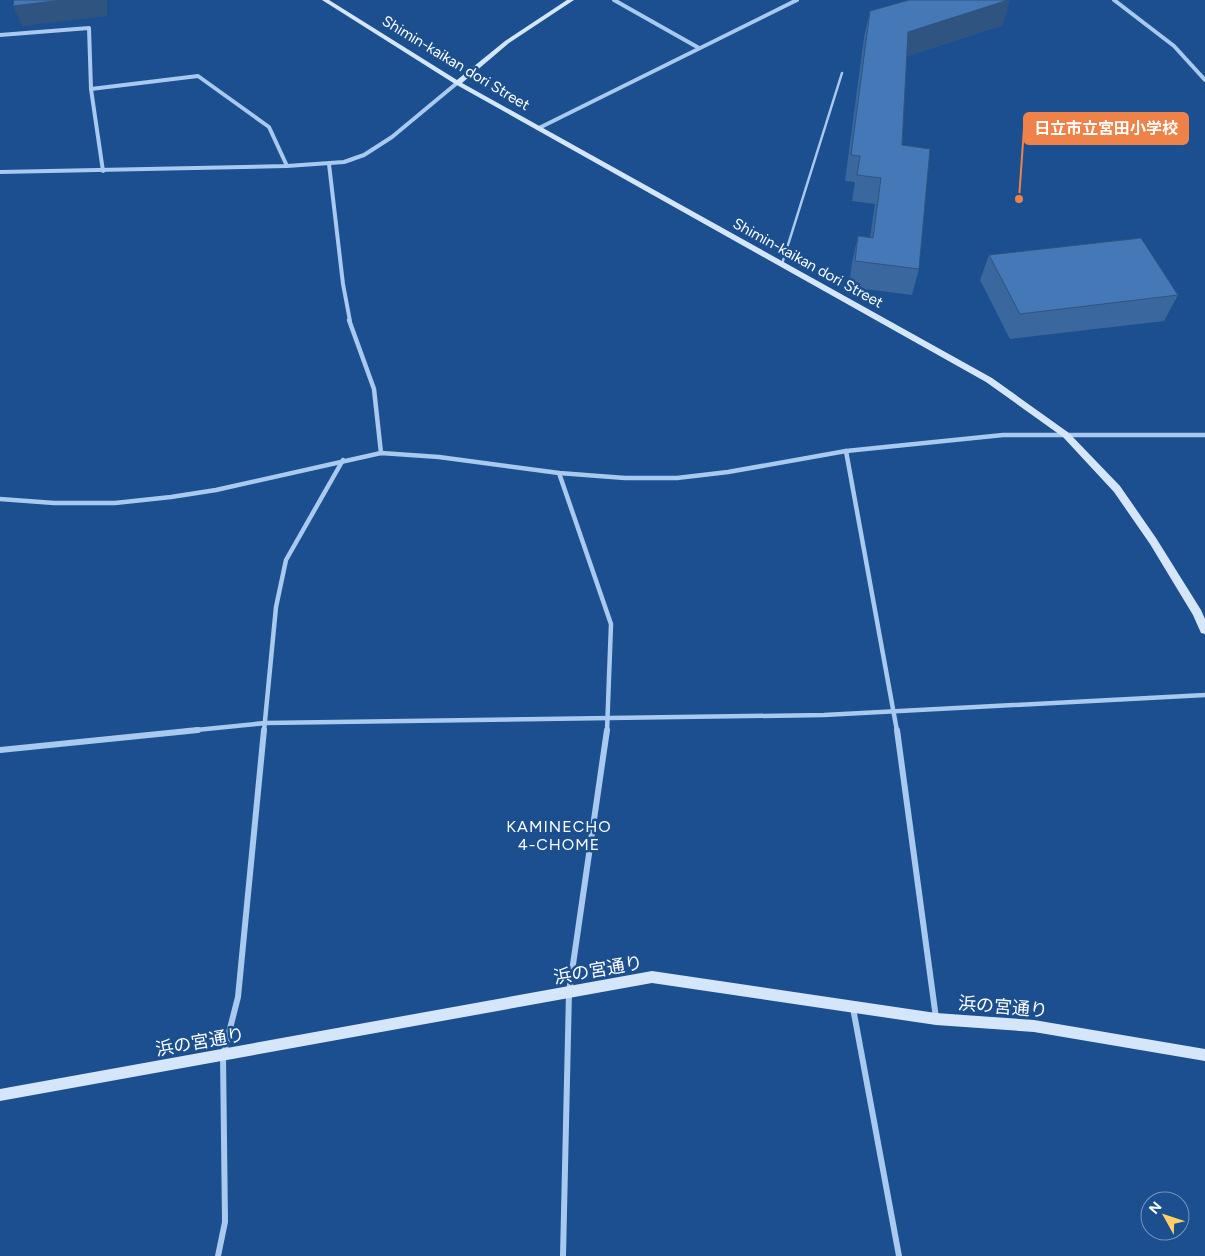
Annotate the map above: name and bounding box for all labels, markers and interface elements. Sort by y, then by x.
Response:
street label: Shimin-kaikan dori Street [379,12,533,114]
callout: 日立市立宮田小学校 [1024,113,1188,144]
text: 日立市立宮田小学校 [1034,119,1178,138]
street label: Shimin-kaikan dori Street [730,214,886,312]
district label: KAMINECHO 4-CHOME [506,817,612,854]
street label: 浜の宮通り [552,951,644,989]
street label: 浜の宮通り [957,992,1049,1022]
street label: 浜の宮通り [154,1023,246,1061]
north arrow [1140,1191,1190,1241]
text: N [1145,1198,1165,1218]

